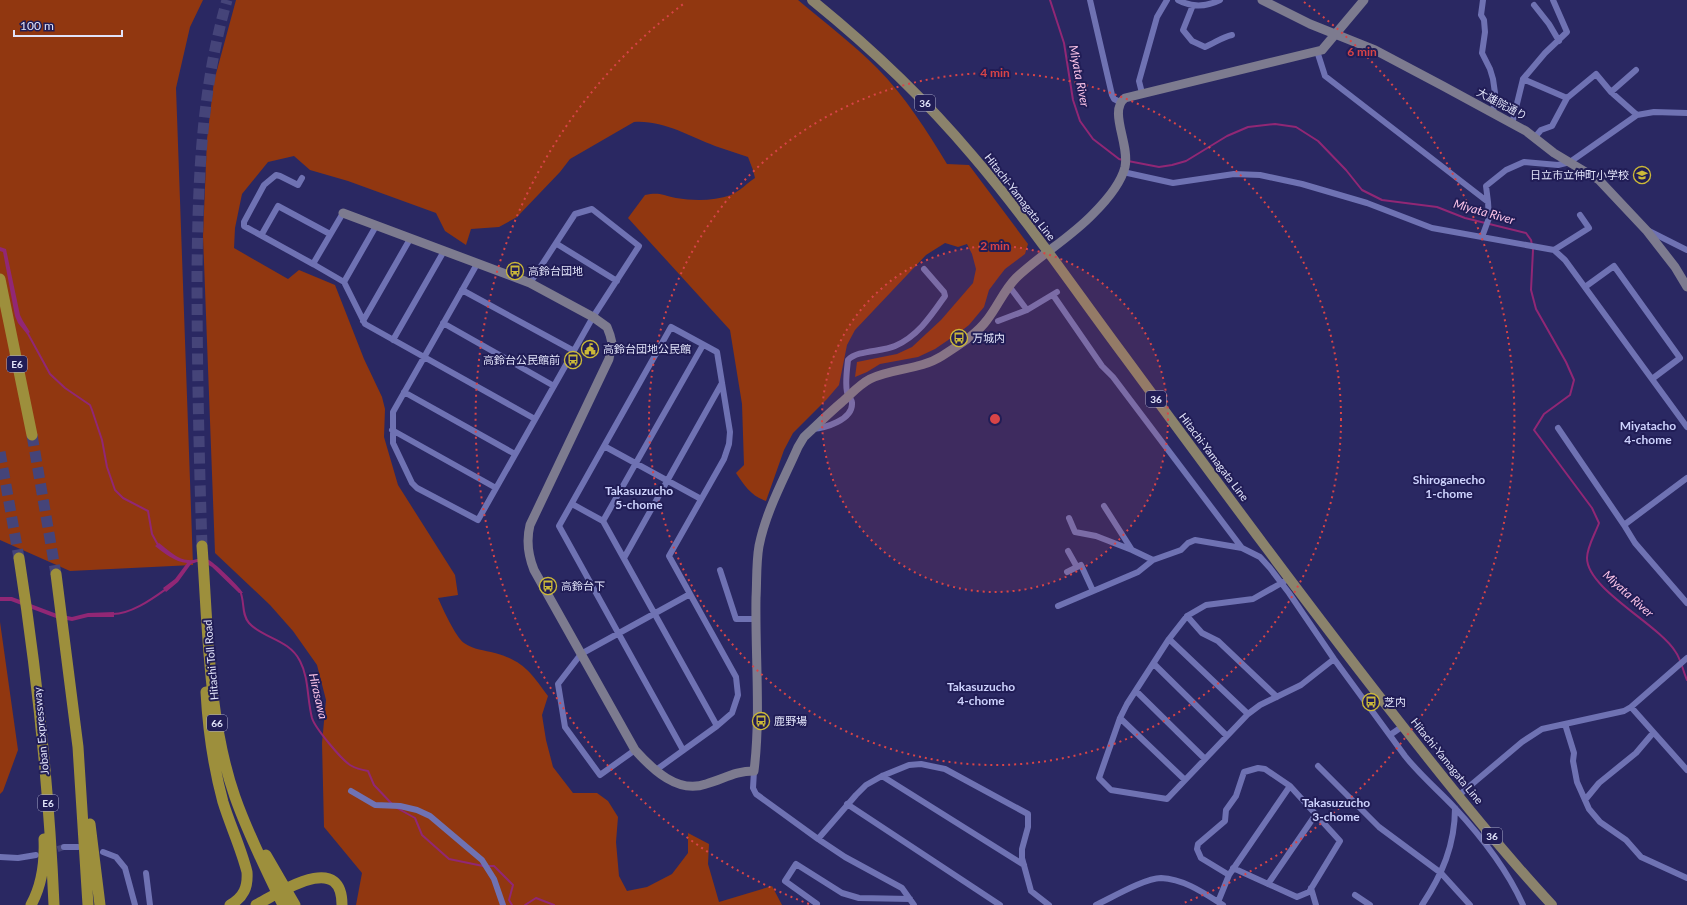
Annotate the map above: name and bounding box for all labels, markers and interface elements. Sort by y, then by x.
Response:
scale bar [14,12,122,38]
text: 100 m [20,18,54,33]
water label: Miyata River [1066,44,1093,109]
text: 6 min [1347,44,1377,59]
text: 4 min [980,65,1010,80]
street label: 大雄院通り [1475,85,1530,122]
road number: 36 [915,95,935,111]
street label: Hitachi-Yamagata Line [982,151,1059,243]
school or university icon: 日立市立仲町小学校 [1632,165,1652,185]
place label: 日立市立仲町小学校 [1530,168,1629,181]
water label: Miyata River [1452,196,1517,228]
text: 2 min [980,238,1010,253]
bus stop icon: 高鈴台団地 [505,261,525,281]
place label: 高鈴台団地 [528,264,583,277]
bus stop icon: 万城内 [949,328,969,348]
place label: 万城内 [972,331,1005,344]
public building icon: 高鈴台団地公民館 [580,339,600,359]
place label: 高鈴台団地公民館 [603,342,691,355]
bus stop icon: 高鈴台公民館前 [563,350,583,370]
place label: 高鈴台公民館前 [483,353,560,366]
road number: E6 [7,356,27,372]
road number: 36 [1146,391,1166,407]
street label: Hitachi-Yamagata Line [1177,410,1252,503]
centre of rings [988,412,1002,426]
district label: Miyatacho 4-chome [1620,418,1676,447]
district label: Shiroganecho 1-chome [1413,472,1485,501]
district label: Takasuzucho 5-chome [605,483,673,512]
water label: Miyata River [1600,567,1657,621]
bus stop icon: 高鈴台下 [538,576,558,596]
place label: 高鈴台下 [561,579,605,592]
street label: Hitachi Toll Road [201,619,220,701]
water label: Hirasawa [306,671,331,720]
district label: Takasuzucho 4-chome [947,679,1015,708]
street label: Joban Expressway [30,686,51,775]
bus stop icon: 芝内 [1361,692,1381,712]
place label: 芝内 [1384,695,1406,708]
bus stop icon: 鹿野場 [751,711,771,731]
place label: 鹿野場 [774,714,807,727]
road number: 66 [207,715,227,731]
street label: Hitachi-Yamagata Line [1409,715,1486,806]
road number: E6 [38,795,58,811]
district label: Takasuzucho 3-chome [1302,795,1370,824]
road number: 36 [1482,828,1502,844]

